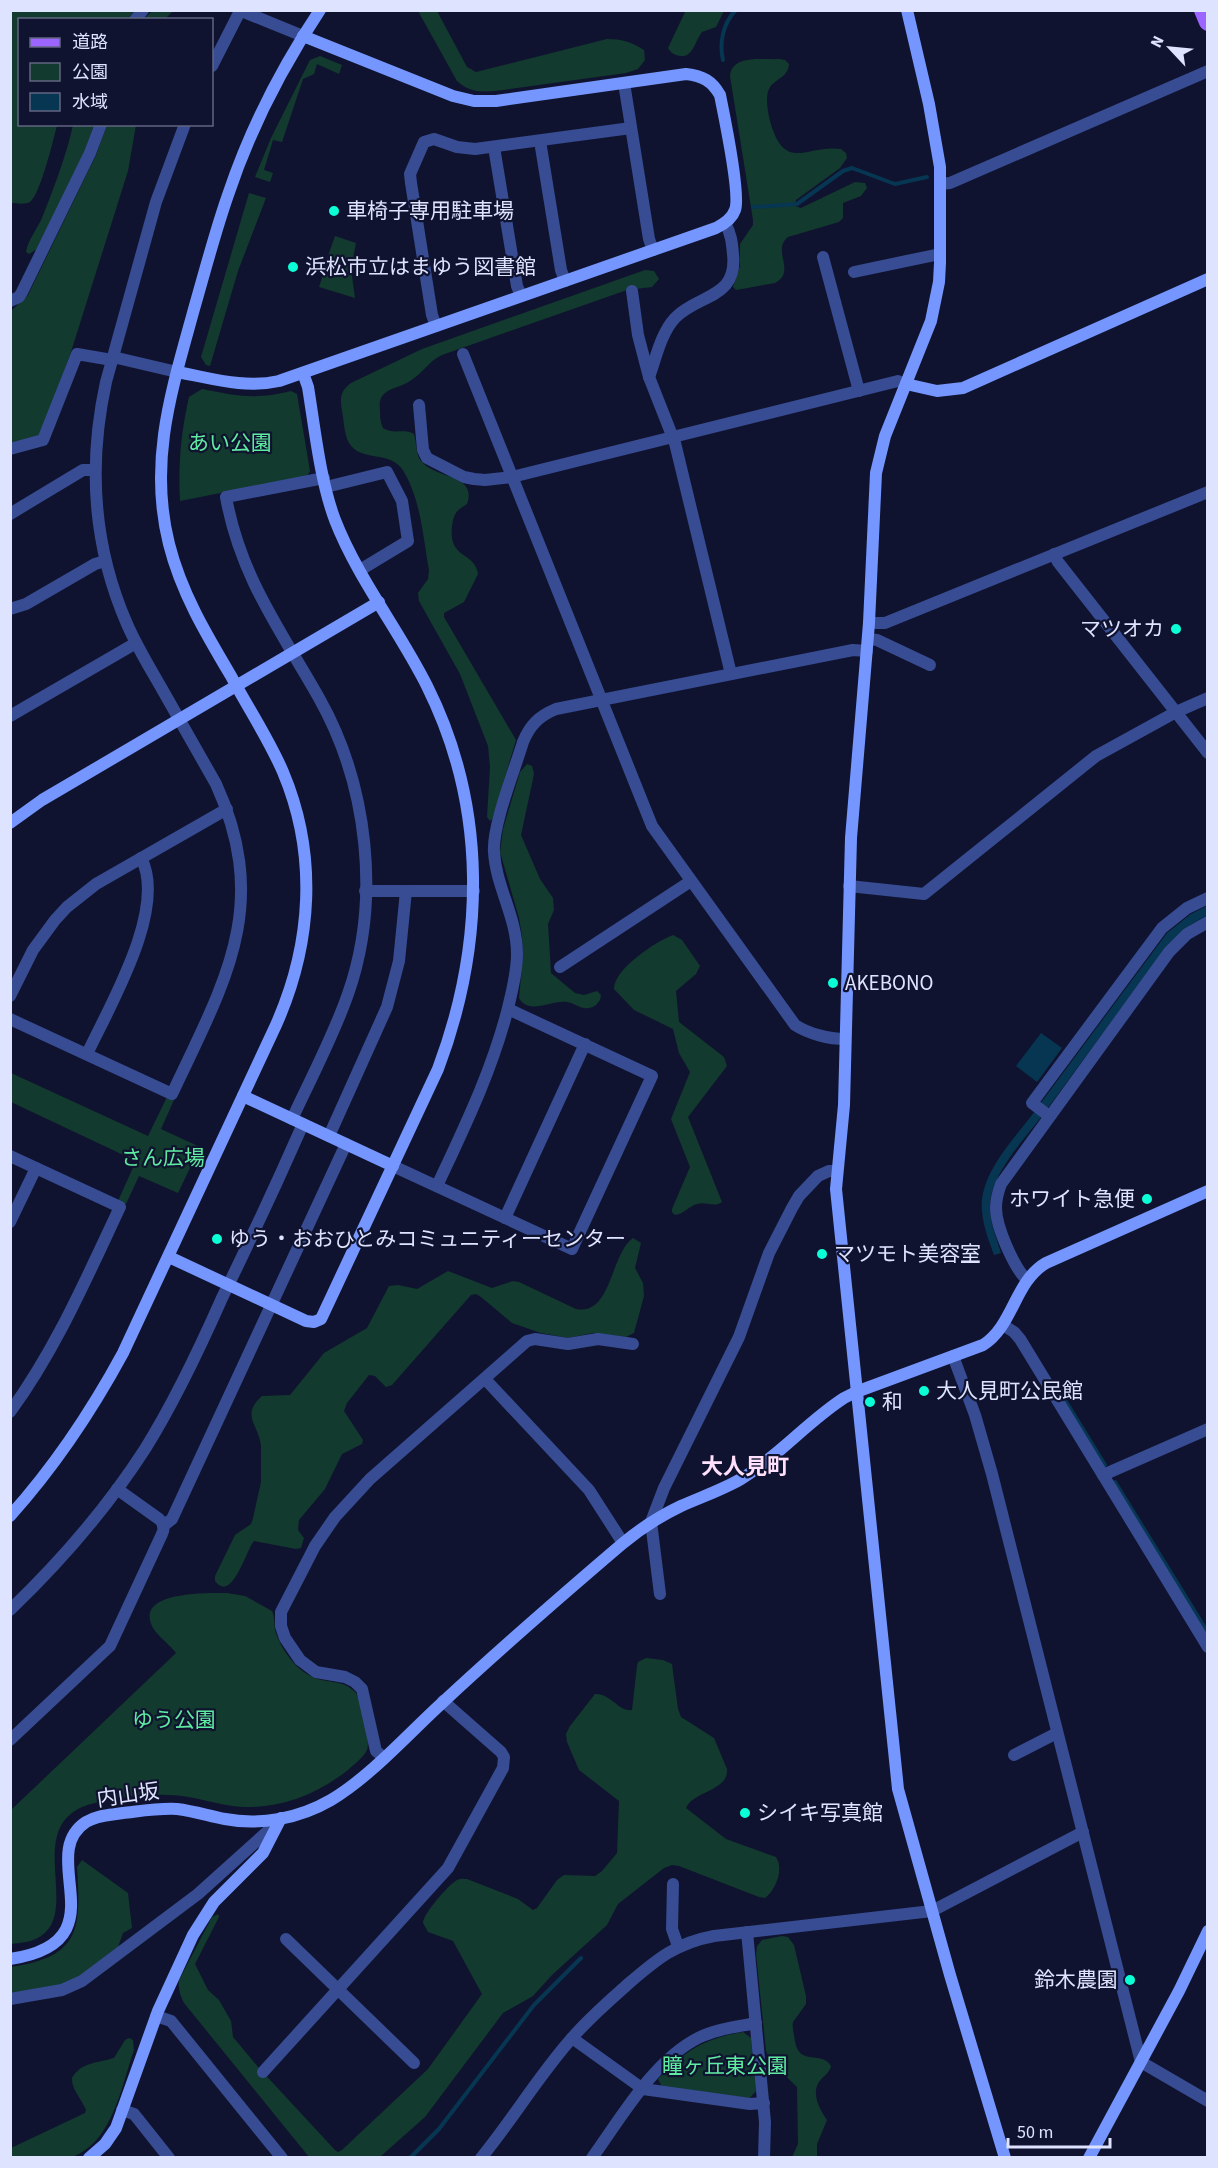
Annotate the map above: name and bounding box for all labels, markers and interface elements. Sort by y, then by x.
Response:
legend [18,18,213,126]
north arrow [1140,18,1200,78]
text: 道路 [72,30,108,55]
text: N [1145,32,1170,51]
text: 公園 [72,60,108,85]
text: 水域 [72,90,108,115]
place label: 車椅子専用駐車場 [346,196,514,226]
marker: 車椅子専用駐車場 [327,204,341,218]
place label: 浜松市立はまゆう図書館 [305,252,536,282]
marker: 浜松市立はまゆう図書館 [286,260,300,274]
park label: あい公園 [188,428,272,458]
place label: マツオカ [1080,614,1164,644]
marker: マツオカ [1169,622,1183,636]
place label: AKEBONO [845,968,933,998]
marker: AKEBONO [826,976,840,990]
park label: さん広場 [121,1143,205,1173]
place label: ホワイト急便 [1009,1184,1135,1214]
marker: ホワイト急便 [1140,1192,1154,1206]
place label: ゆう・おおひとみコミュニティーセンター [229,1224,626,1254]
marker: ゆう・おおひとみコミュニティーセンター [210,1232,224,1246]
place label: マツモト美容室 [834,1239,981,1269]
marker: マツモト美容室 [815,1247,829,1261]
place label: 大人見町公民館 [936,1376,1083,1406]
marker: 大人見町公民館 [917,1384,931,1398]
place label: 和 [882,1387,903,1417]
marker: 和 [863,1395,877,1409]
district label: 大人見町 [701,1451,789,1483]
park label: ゆう公園 [132,1705,216,1735]
street label: 内山坂 [95,1776,161,1814]
place label: シイキ写真館 [757,1798,883,1828]
marker: シイキ写真館 [738,1806,752,1820]
place label: 鈴木農園 [1034,1965,1118,1995]
marker: 鈴木農園 [1123,1973,1137,1987]
park label: 瞳ヶ丘東公園 [662,2051,788,2081]
scale bar [1008,2111,1110,2149]
text: 50 m [1017,2120,1053,2145]

